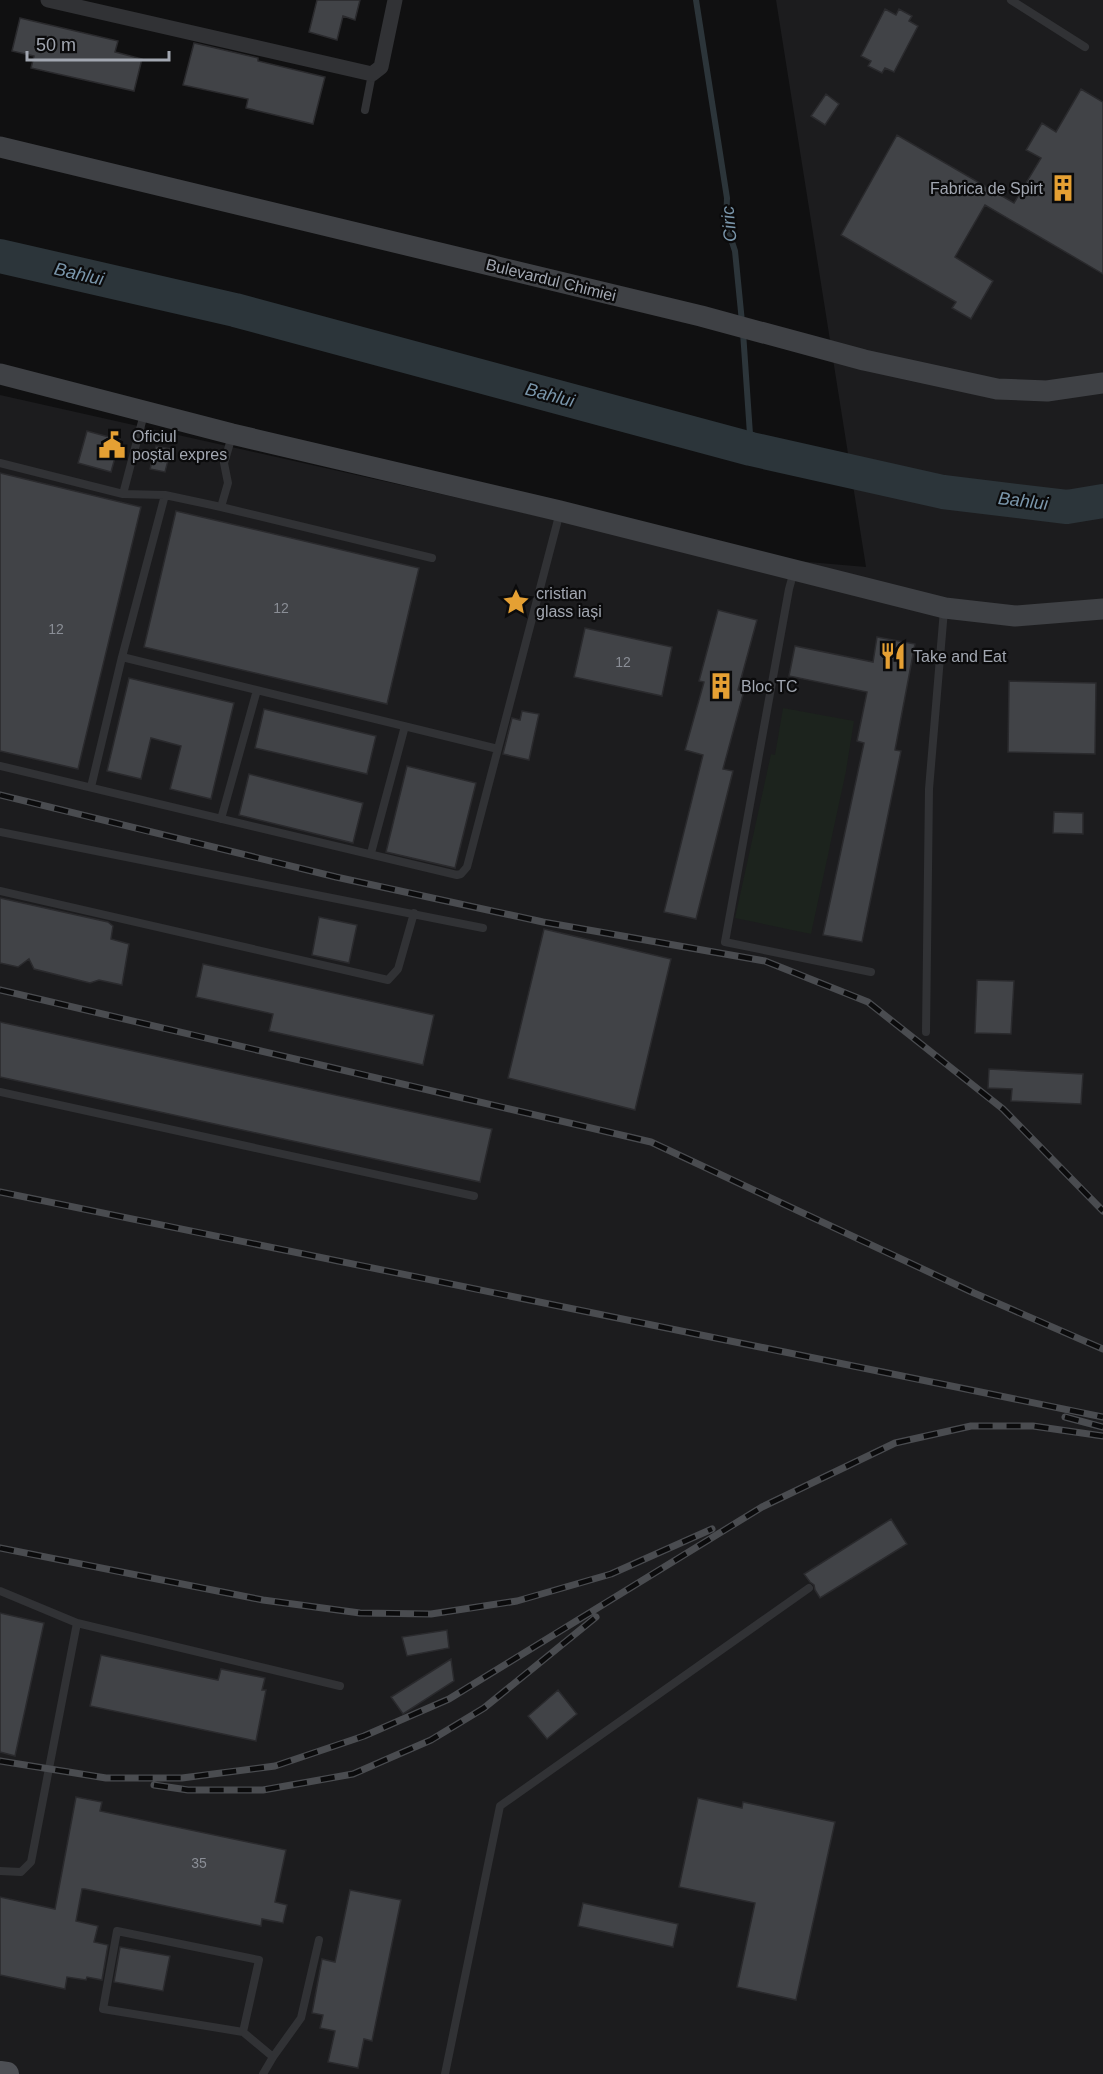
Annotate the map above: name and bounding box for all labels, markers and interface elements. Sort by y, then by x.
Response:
scale bar [27,24,170,62]
text: 50 m [36,35,76,55]
building icon: Fabrica de Spirt [1048,173,1078,203]
place label: Fabrica de Spirt [930,180,1044,197]
water label: Ciric [717,205,741,243]
street label: Bulevardul Chimiei [484,256,618,304]
water label: Bahlui [52,259,107,290]
water label: Bahlui [523,379,578,411]
place label: Oficiul poștal expres [132,428,227,463]
public building icon: Oficiul poștal expres [97,430,127,460]
water label: Bahlui [997,488,1050,514]
place label: cristian glass iași [536,585,602,620]
place icon: cristian glass iași [501,587,531,617]
house number: 12 [273,600,289,616]
house number: 12 [48,621,64,637]
restaurant icon: Take and Eat [878,641,908,671]
place label: Take and Eat [913,648,1007,665]
house number: 12 [615,654,631,670]
building icon: Bloc TC [706,671,736,701]
place label: Bloc TC [741,678,798,695]
house number: 35 [191,1855,207,1871]

